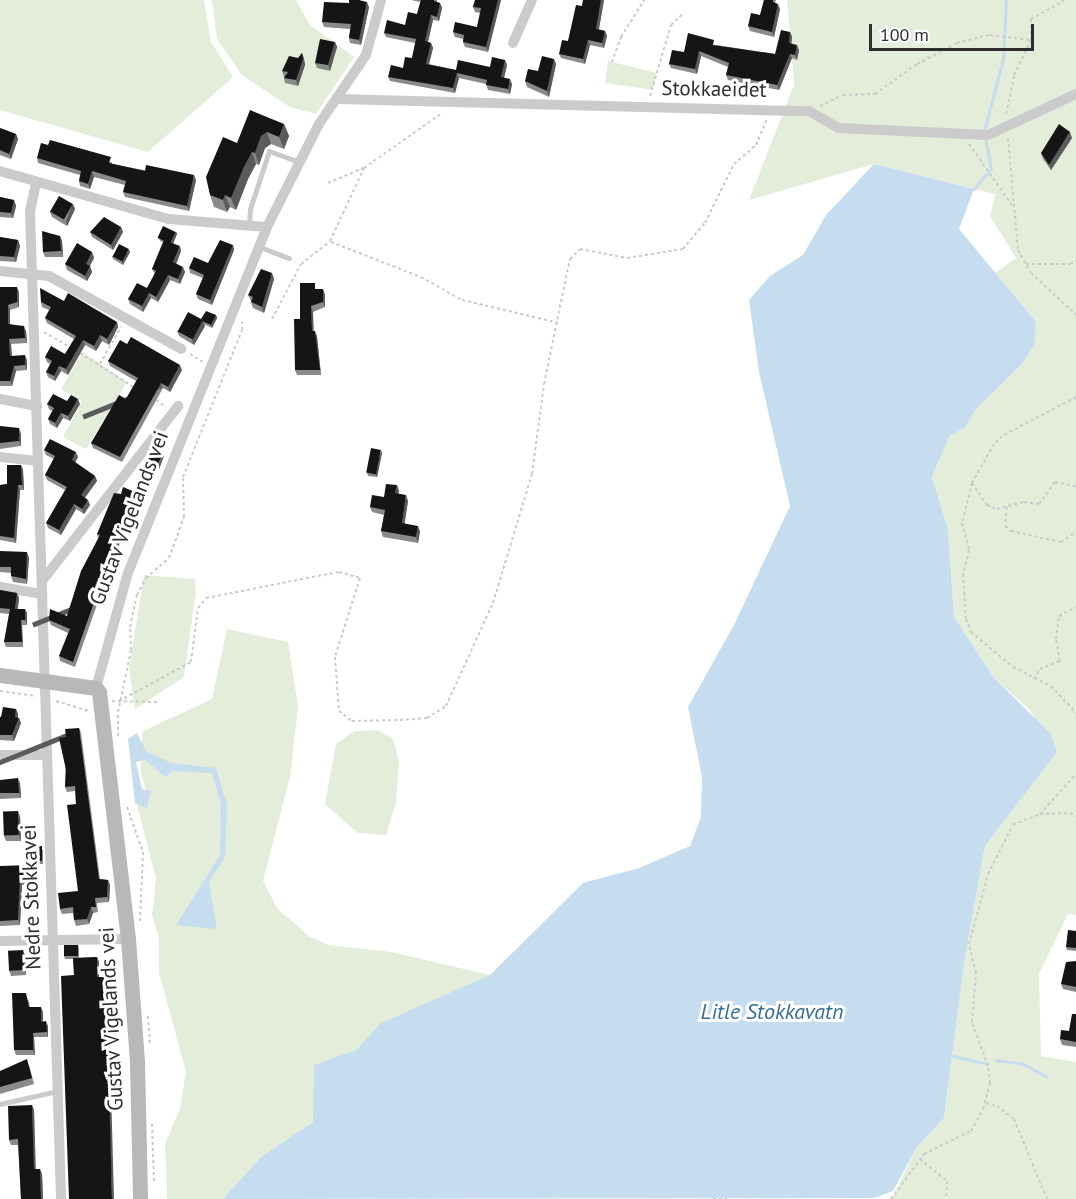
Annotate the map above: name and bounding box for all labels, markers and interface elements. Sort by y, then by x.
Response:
scale bar [872,12,1037,50]
text: 100 m [880,23,929,46]
street label: Stokkaeidet [661,75,767,103]
street label: Gustav Vigelands vei [84,427,174,609]
street label: Nedre Stokkavei [16,824,46,970]
street label: Gustav Vigelands vei [94,926,128,1112]
water label: Litle Stokkavatn [701,999,843,1025]

